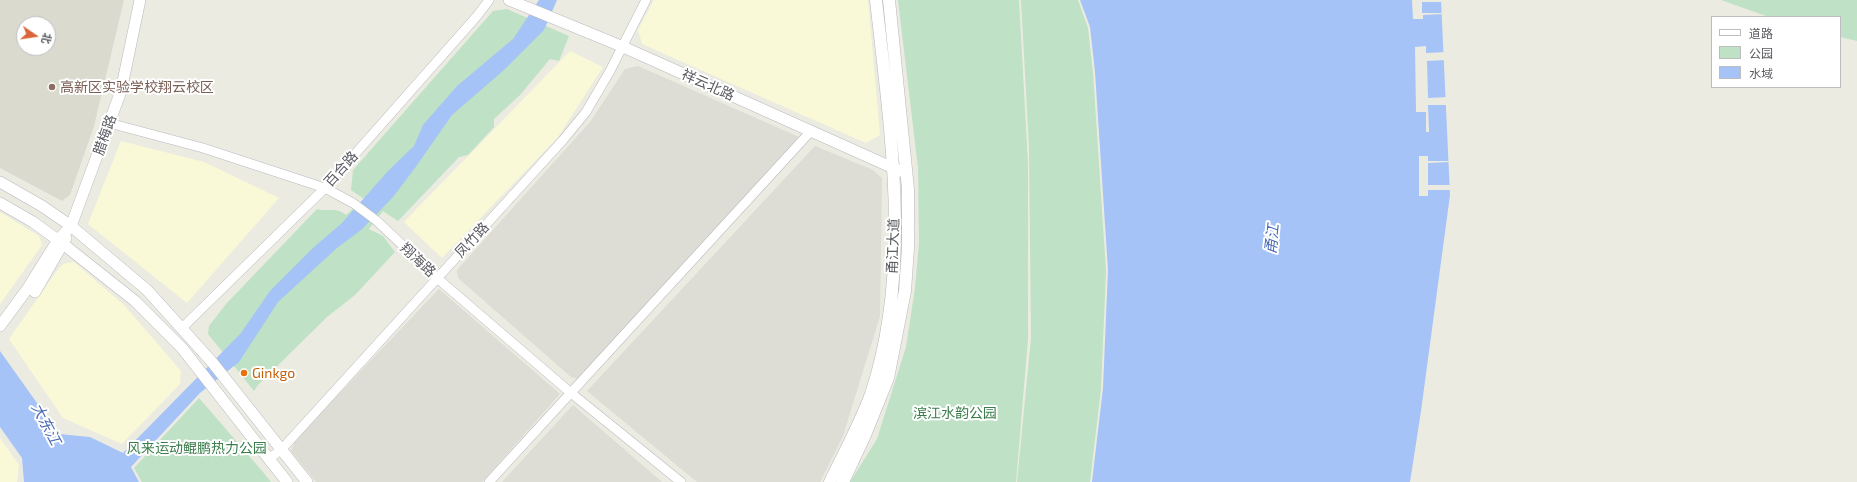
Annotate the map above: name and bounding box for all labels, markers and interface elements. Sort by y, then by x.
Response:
north arrow [16,16,56,56]
legend [1711,16,1841,88]
text: 道路 [1749,26,1773,40]
text: 北 [40,32,55,45]
text: 公园 [1749,46,1773,60]
street label: 祥云北路 [679,66,737,104]
text: 水域 [1749,66,1773,80]
place label: 高新区实验学校翔云校区 [60,79,214,95]
marker: 高新区实验学校翔云校区 [47,82,57,92]
street label: 腊梅路 [90,112,120,158]
street label: 百合路 [321,148,361,190]
street label: 甬江大道 [884,218,902,274]
street label: 凤竹路 [452,219,492,261]
water label: 甬江 [1261,223,1283,255]
street label: 翔海路 [397,240,439,280]
place label: Ginkgo [252,365,295,381]
marker: Ginkgo [239,368,249,378]
water label: 大东江 [27,400,65,448]
park label: 滨江水韵公园 [913,405,997,421]
park label: 风来运动鲲鹏热力公园 [127,440,267,456]

